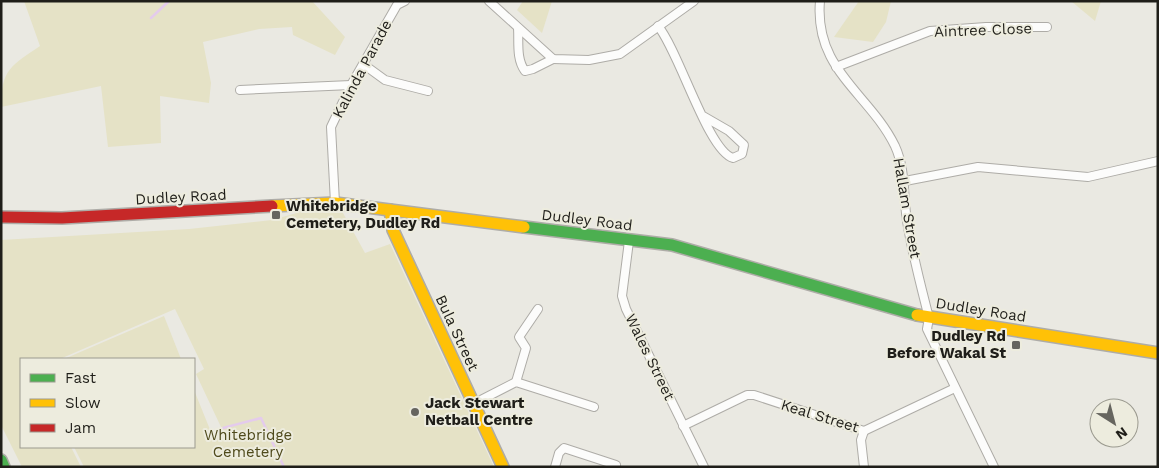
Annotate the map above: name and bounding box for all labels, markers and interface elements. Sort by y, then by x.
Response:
street label: Kalinda Parade [329,17,395,121]
street label: Aintree Close [934,19,1032,41]
street label: Hallam Street [889,156,925,260]
street label: Dudley Road [135,186,227,208]
place label: Whitebridge Cemetery, Dudley Rd [286,197,440,232]
street label: Dudley Road [541,205,633,235]
marker: Whitebridge Cemetery, Dudley Rd [270,209,282,221]
street label: Bula Street [432,292,483,375]
street label: Dudley Road [934,294,1028,326]
street label: Wales Street [621,311,679,404]
place label: Dudley Rd Before Wakal St [887,327,1006,362]
marker: Dudley Rd Before Wakal St [1010,339,1022,351]
legend [20,358,195,448]
text: Fast [65,369,97,387]
text: Slow [65,394,101,412]
place label: Jack Stewart Netball Centre [425,394,533,429]
street label: Keal Street [779,396,862,437]
north arrow [1089,398,1139,448]
marker: Jack Stewart Netball Centre [409,406,421,418]
text: Jam [65,419,96,437]
text: N [1113,424,1131,443]
park label: Whitebridge Cemetery [204,426,292,461]

